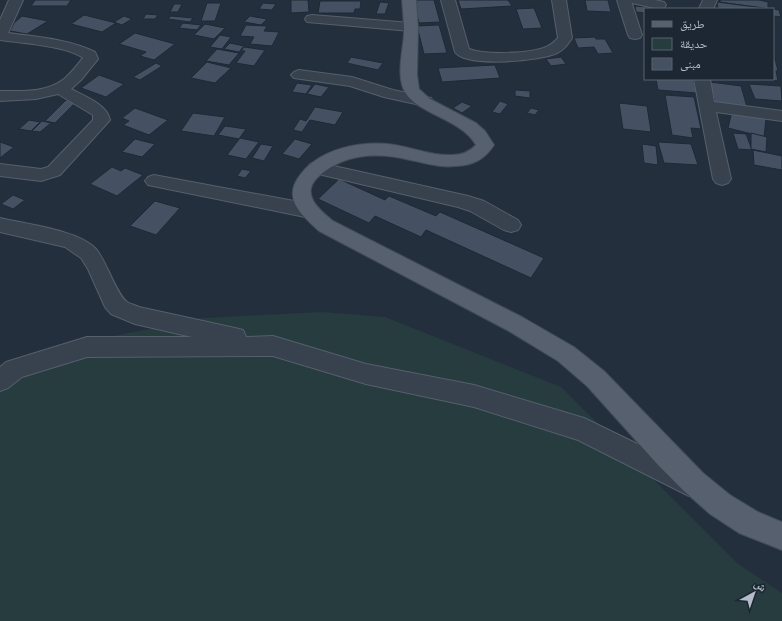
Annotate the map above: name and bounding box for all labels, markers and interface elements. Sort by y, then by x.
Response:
legend [644,8,774,80]
text: طريق [680,16,705,33]
text: حديقة [680,36,708,53]
text: مبنى [680,56,701,73]
north arrow [734,573,774,613]
text: ش [751,576,770,595]

